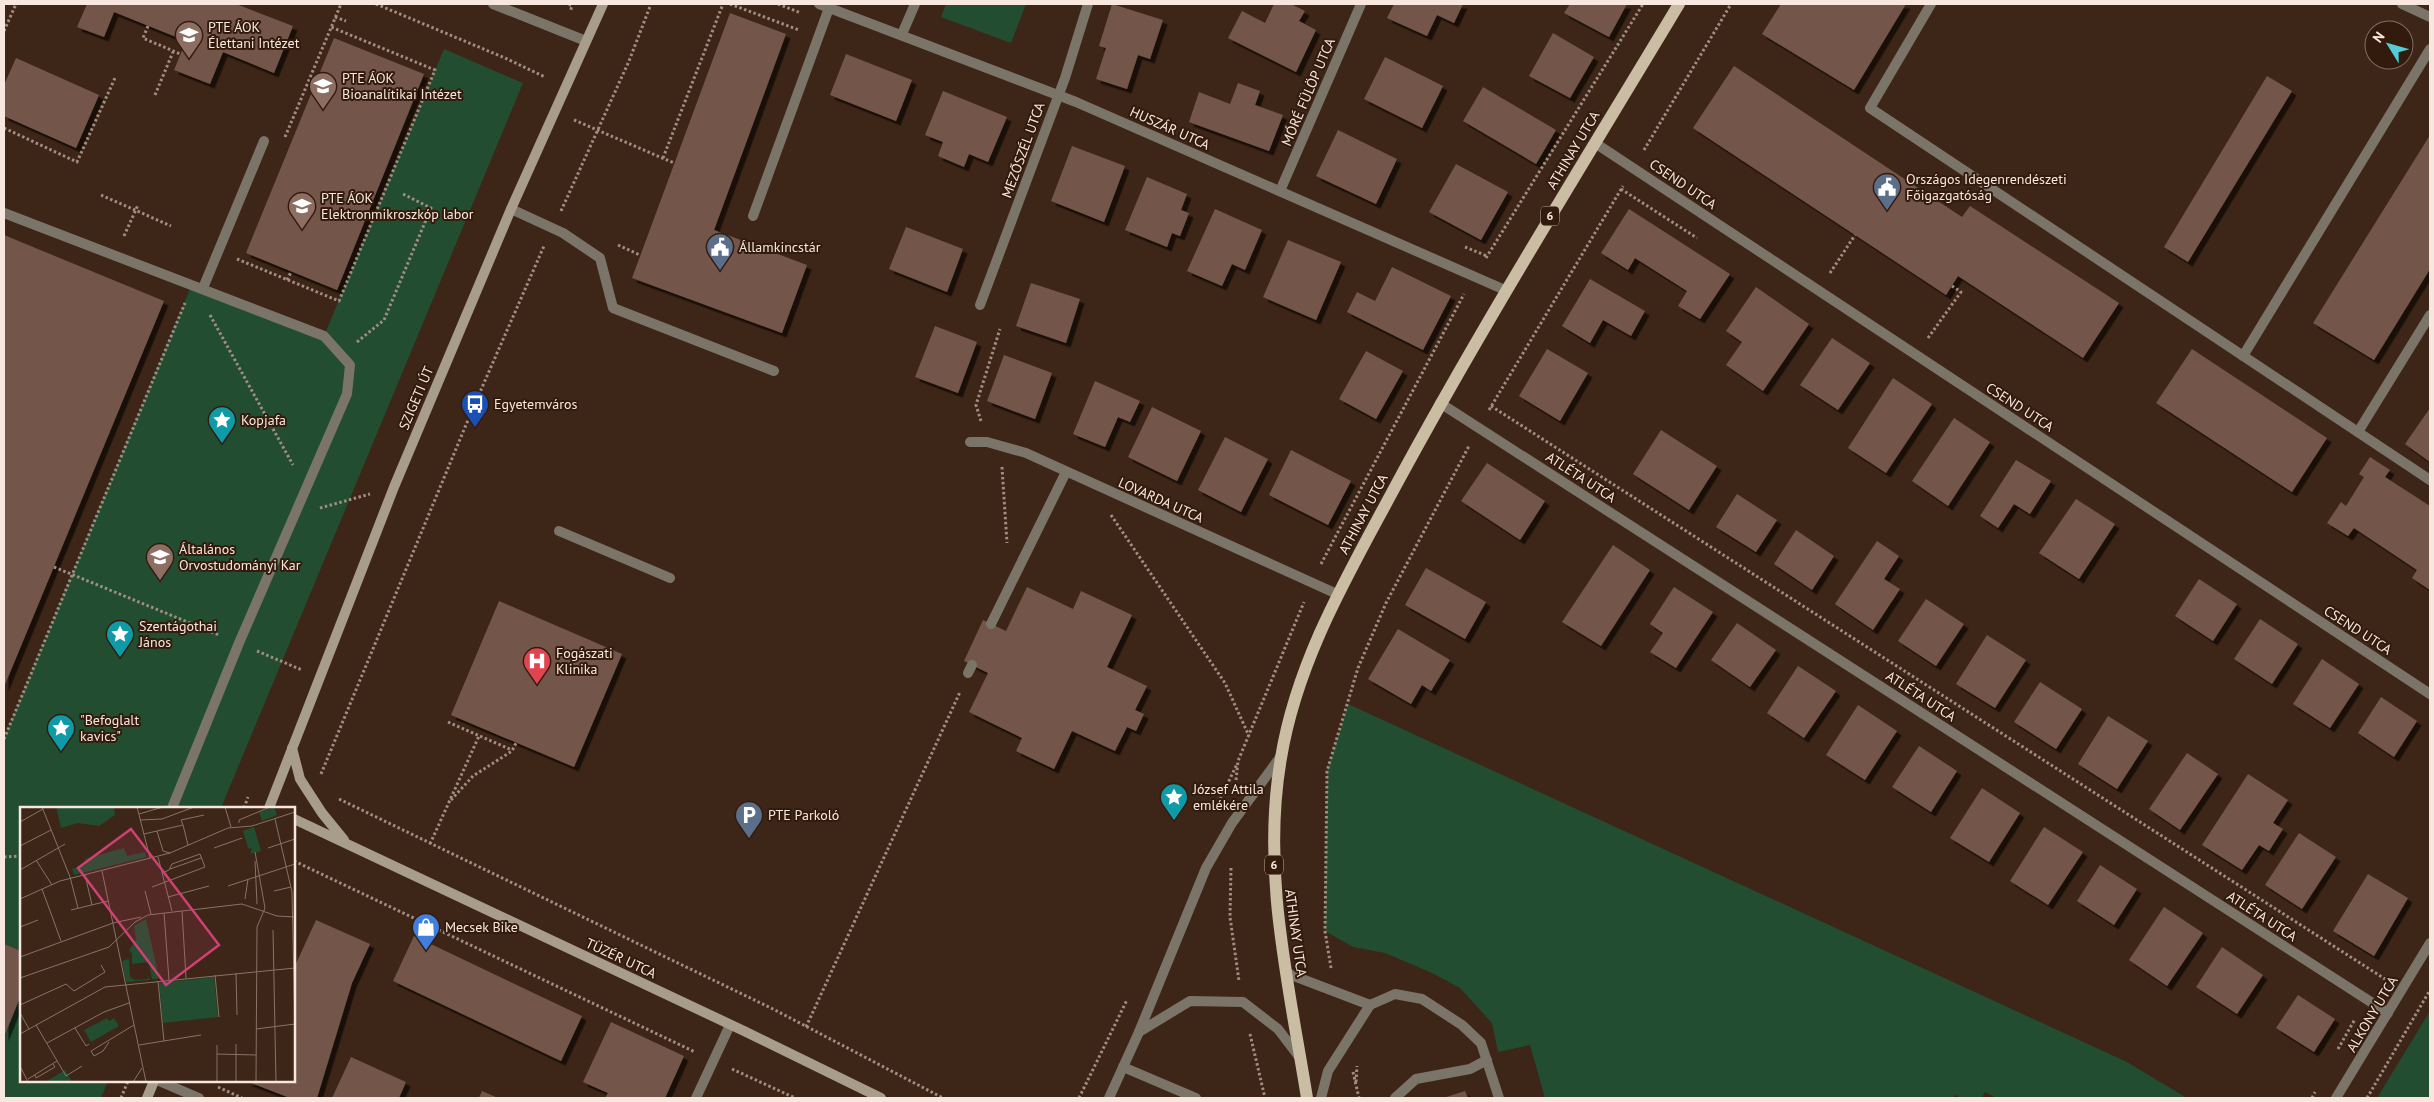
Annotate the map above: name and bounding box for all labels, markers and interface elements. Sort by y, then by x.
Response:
place label: PTE ÁOK Élettani Intézet [208,18,300,52]
school or university icon: PTE ÁOK Élettani Intézet [174,20,204,59]
north arrow [2364,20,2414,70]
text: N [2369,28,2389,46]
street label: MÓRÉ FÜLÖP UTCA [1277,35,1339,149]
place label: PTE ÁOK Bioanalítikai Intézet [342,69,462,103]
school or university icon: PTE ÁOK Bioanalítikai Intézet [308,71,338,110]
street label: MEZŐSZÉL UTCA [997,99,1049,200]
street label: HUSZÁR UTCA [1127,102,1213,154]
street label: ATHINAY UTCA [1543,107,1604,193]
street label: CSEND UTCA [1646,155,1721,214]
place label: Országos Idegenrendészeti Főigazgatóság [1906,170,2067,204]
public building icon: Országos Idegenrendészeti Főigazgatóság [1872,172,1902,211]
place label: PTE ÁOK Elektronmikroszkóp labor [321,189,474,223]
school or university icon: PTE ÁOK Elektronmikroszkóp labor [287,191,317,230]
road number: 6 [1541,207,1559,226]
public building icon: Államkincstár [705,232,735,271]
place label: Államkincstár [739,238,821,256]
street label: SZIGETI ÚT [394,363,438,433]
street label: CSEND UTCA [1983,378,2058,436]
bus stop icon: Egyetemváros [460,389,490,428]
place label: Egyetemváros [494,395,578,413]
place icon: Kopjafa [207,405,237,444]
place label: Kopjafa [241,411,286,429]
street label: ATLÉTA UTCA [1543,448,1620,507]
street label: ATHINAY UTCA [1334,470,1392,557]
street label: LOVARDA UTCA [1116,473,1207,527]
place label: Általános Orvostudományi Kar [179,540,301,574]
school or university icon: Általános Orvostudományi Kar [145,542,175,581]
street label: CSEND UTCA [2321,601,2396,659]
place label: Szentágothai János [138,617,217,651]
place icon: Szentágothai János [105,619,135,658]
place label: Fogászati Klinika [556,644,613,678]
hospital icon: Fogászati Klinika [522,646,552,685]
street label: ATLÉTA UTCA [1883,667,1960,726]
place label: "Befoglalt kavics" [80,711,139,745]
place icon: "Befoglalt kavics" [46,713,76,752]
place label: József Attila emlékére [1192,780,1264,814]
place icon: József Attila emlékére [1159,782,1189,821]
parking icon: PTE Parkoló [734,800,764,839]
place label: PTE Parkoló [768,806,839,824]
inset map [20,807,295,1082]
road number: 6 [1265,856,1283,874]
street label: ATLÉTA UTCA [2224,887,2301,946]
street label: ATHINAY UTCA [1281,888,1311,979]
shop icon: Mecsek Bike [411,912,441,951]
place label: Mecsek Bike [445,918,518,936]
street label: TÜZÉR UTCA [583,934,660,983]
street label: ALKONY UTCA [2342,972,2402,1055]

